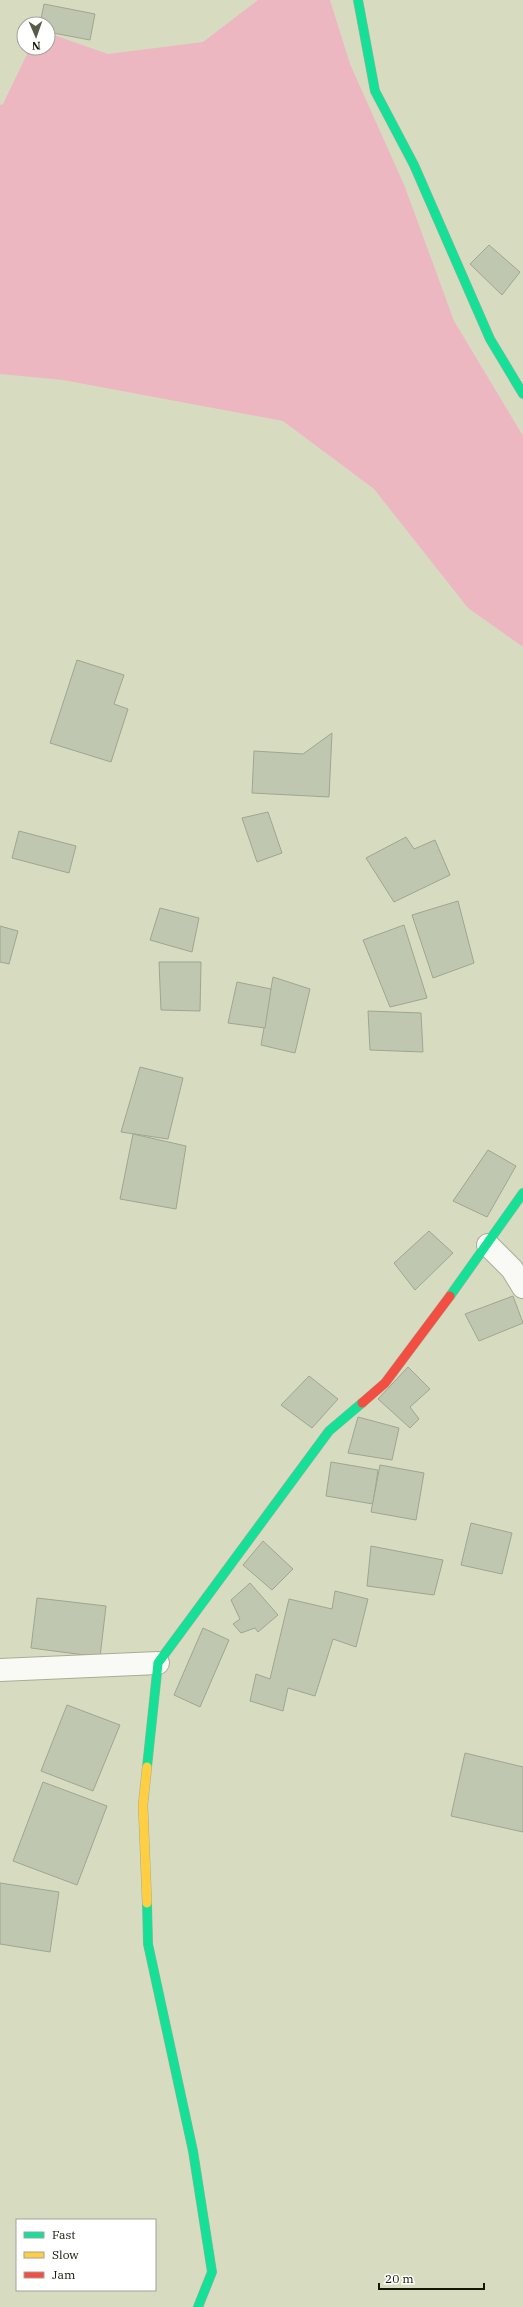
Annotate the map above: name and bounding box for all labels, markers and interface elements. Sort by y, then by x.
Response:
north arrow [16,16,56,56]
text: N [31,39,41,53]
legend [16,2219,156,2291]
text: Fast [52,2227,76,2242]
text: Slow [52,2247,79,2262]
scale bar [379,2265,484,2291]
text: Jam [52,2267,76,2282]
text: 20 m [385,2271,414,2286]

